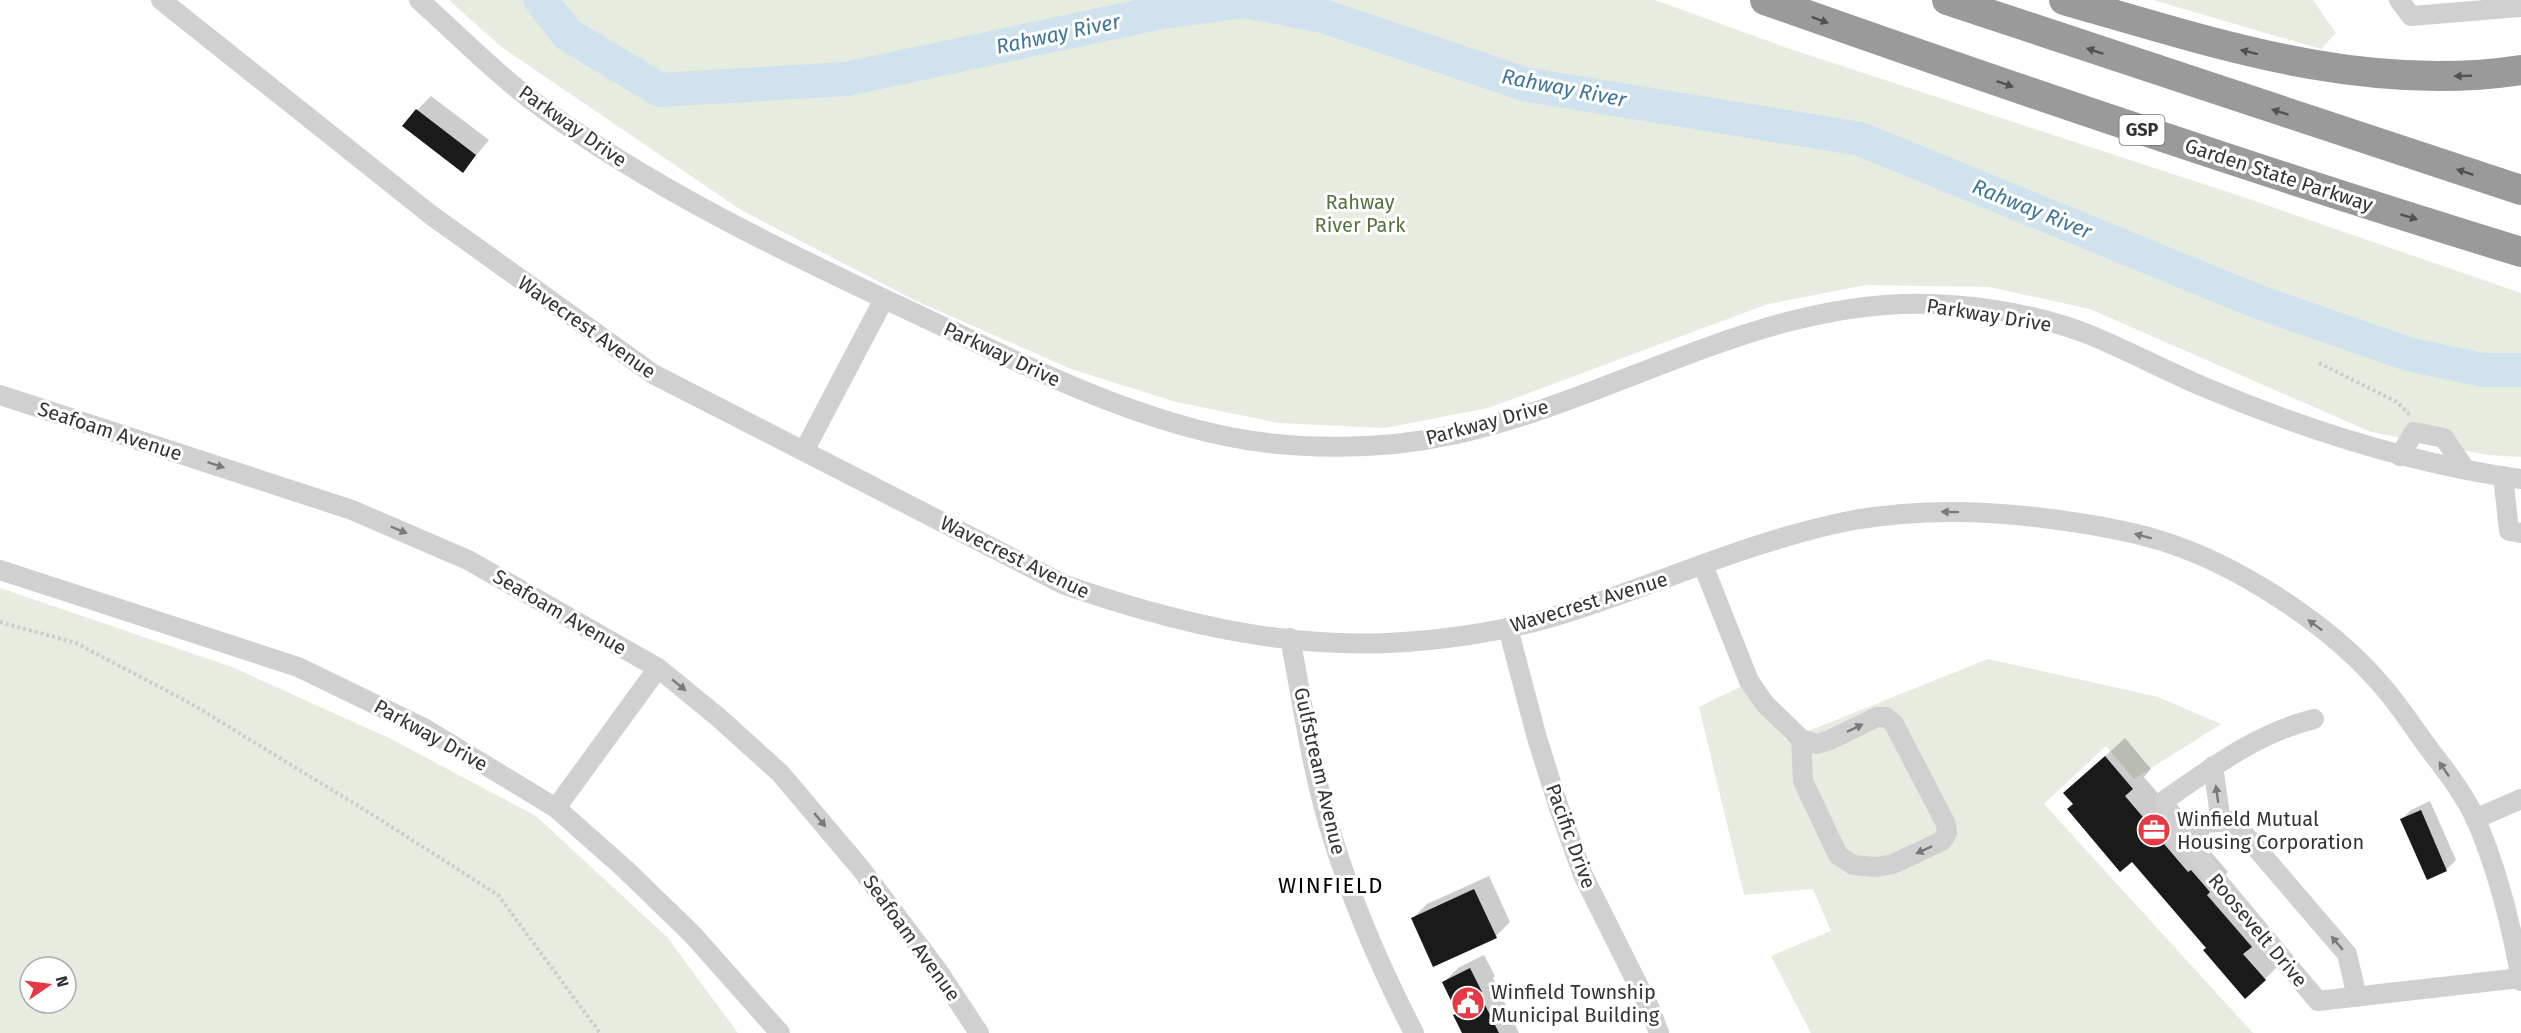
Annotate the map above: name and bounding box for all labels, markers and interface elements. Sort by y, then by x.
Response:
water label: Rahway River [994,8,1123,60]
one-way arrow [1812,15,1830,25]
one-way arrow [2086,45,2104,55]
one-way arrow [2240,47,2258,57]
water label: Rahway River [1500,63,1629,113]
one-way arrow [2453,71,2472,80]
one-way arrow [1996,79,2014,89]
street label: Parkway Drive [514,80,632,172]
one-way arrow [2271,107,2289,116]
road number: GSP [2120,115,2164,145]
street label: Garden State Parkway [2182,133,2376,217]
one-way arrow [2456,167,2474,177]
water label: Rahway River [1969,173,2096,245]
park label: Rahway River Park [1315,190,1406,237]
one-way arrow [2400,213,2418,222]
street label: Wavecrest Avenue [513,270,661,384]
street label: Parkway Drive [1925,293,2053,337]
street label: Parkway Drive [940,316,1064,392]
street label: Parkway Drive [1423,394,1551,450]
street label: Seafoam Avenue [35,396,185,466]
one-way arrow [207,461,225,470]
one-way arrow [1941,507,1960,517]
street label: Wavecrest Avenue [936,510,1094,604]
one-way arrow [390,526,408,535]
one-way arrow [2134,530,2152,540]
street label: Seafoam Avenue [489,564,631,660]
street label: Wavecrest Avenue [1508,567,1670,637]
one-way arrow [2307,619,2323,631]
one-way arrow [671,679,687,692]
street label: Gulfstream Avenue [1289,685,1351,857]
street label: Parkway Drive [370,694,492,776]
one-way arrow [1846,723,1864,733]
one-way arrow [2438,762,2450,778]
street label: Pacific Drive [1541,780,1601,892]
one-way arrow [2213,784,2222,803]
place label: Winfield Mutual Housing Corporation [2177,807,2364,854]
one-way arrow [813,812,826,827]
office icon: Winfield Mutual Housing Corporation [2136,812,2172,848]
one-way arrow [1916,845,1933,854]
street label: Roosevelt Drive [2203,868,2313,992]
street label: Seafoam Avenue [858,870,966,1006]
district label: WINFIELD [1278,872,1384,899]
one-way arrow [2331,936,2344,951]
north arrow [18,955,78,1015]
text: N [52,974,73,989]
place label: Winfield Township Municipal Building [1491,980,1660,1027]
public building icon: Winfield Township Municipal Building [1450,985,1486,1021]

